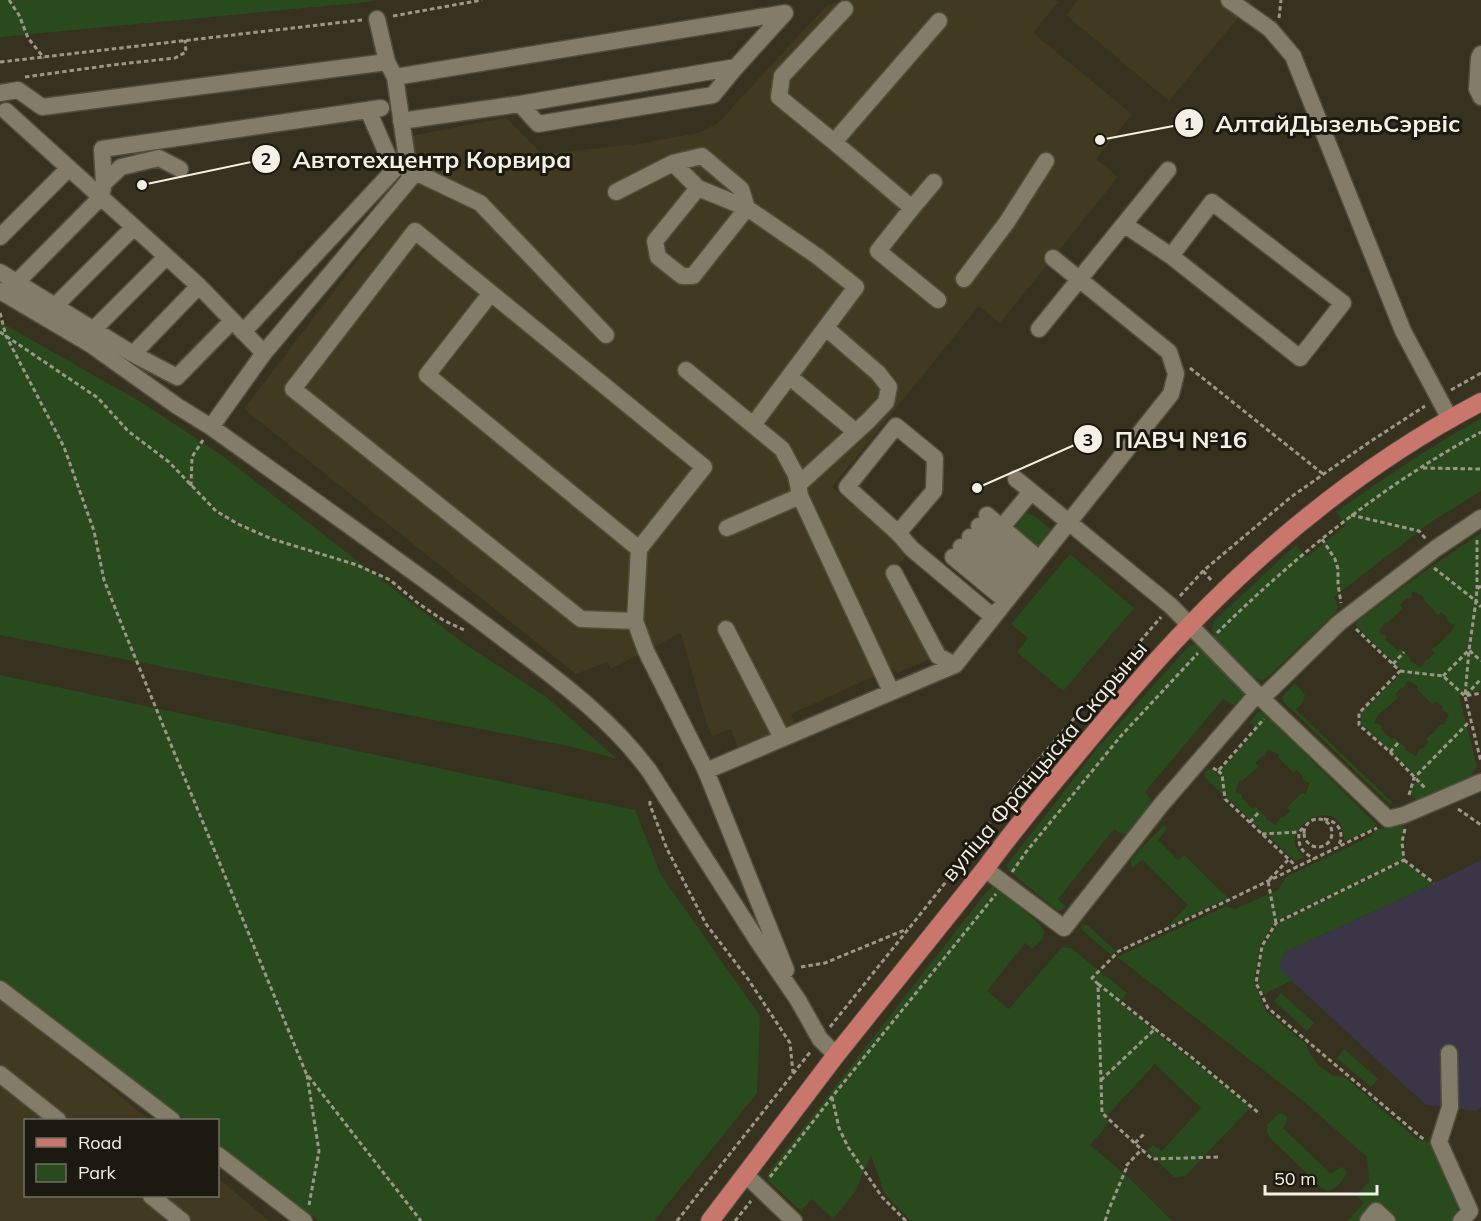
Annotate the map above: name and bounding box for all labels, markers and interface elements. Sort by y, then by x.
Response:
callout: АлтайДызельСэрвіс [1174,102,1473,144]
text: АлтайДызельСэрвіс [1216,108,1460,138]
text: 1 [1184,112,1194,135]
callout: Автотехцентр Корвира [251,138,584,180]
text: Автотехцентр Корвира [293,144,571,174]
text: 2 [261,147,271,170]
callout: ПАВЧ №16 [1073,418,1259,460]
text: ПАВЧ №16 [1115,424,1247,454]
text: 3 [1083,428,1093,451]
street label: вуліца Францыска Скарыны [935,635,1153,887]
legend [24,1119,219,1197]
text: Road [78,1131,122,1154]
scale bar [1265,1158,1378,1196]
text: Park [78,1161,117,1184]
text: 50 m [1274,1167,1316,1190]

